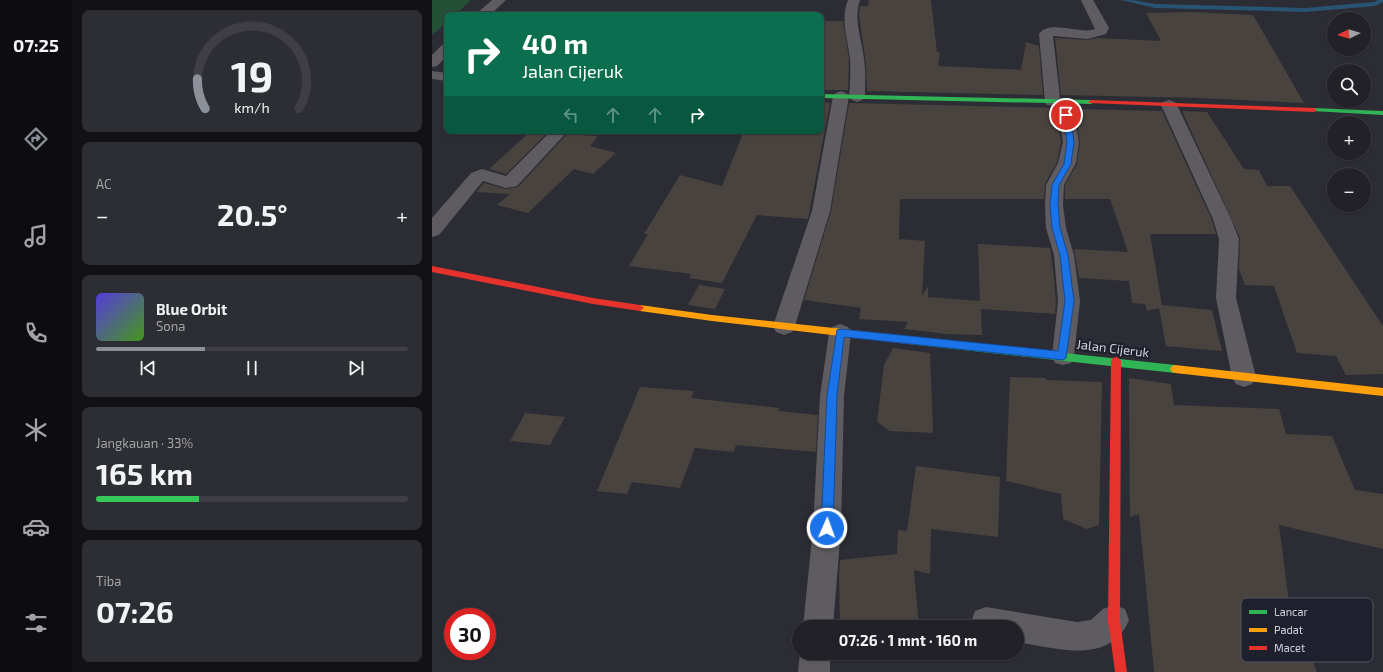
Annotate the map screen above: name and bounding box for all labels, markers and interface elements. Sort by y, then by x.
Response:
north arrow [1327,12,1371,56]
map controls [1327,12,1371,212]
text: 40 m [522,26,588,60]
icon: right [456,28,508,80]
text: 07:25 [13,34,59,56]
text: 19 [231,50,273,100]
text: Jalan Cijeruk [522,60,623,82]
button: search [1327,64,1371,108]
pin [1049,98,1083,132]
text: km/h [234,99,270,116]
icon: left [560,104,582,126]
icon: ahead [602,104,624,126]
icon: ahead [644,104,666,126]
icon: right [686,104,708,126]
icon: arrive [1055,104,1077,126]
button: + [1327,116,1371,160]
icon: directions [22,125,50,153]
button: − [1327,168,1371,212]
text: AC [96,176,111,192]
text: 20.5° [217,196,288,232]
text: − [96,202,109,228]
text: + [396,202,408,228]
icon: music [22,222,50,250]
text: Blue Orbit [156,300,227,318]
text: Sona [156,318,185,334]
icon: phone [22,319,50,347]
street label: Jalan Cijeruk [1076,336,1151,360]
icon: previous [137,357,159,379]
icon: pause [241,357,263,379]
icon: next [345,357,367,379]
icon: climate [22,416,50,444]
text: Jangkauan · 33% [96,435,193,451]
text: 165 km [96,455,193,491]
position arrow [806,507,848,549]
icon: car [22,513,50,541]
text: Tiba [96,573,121,589]
text: 07:26 [96,593,174,629]
legend [1241,598,1373,662]
text: Lancar [1274,605,1309,618]
speed limit sign: 30 [444,608,496,660]
icon: filters [22,609,50,637]
text: Padat [1274,623,1303,636]
text: 07:26 · 1 mnt · 160 m [839,631,977,649]
text: Macet [1274,641,1305,654]

